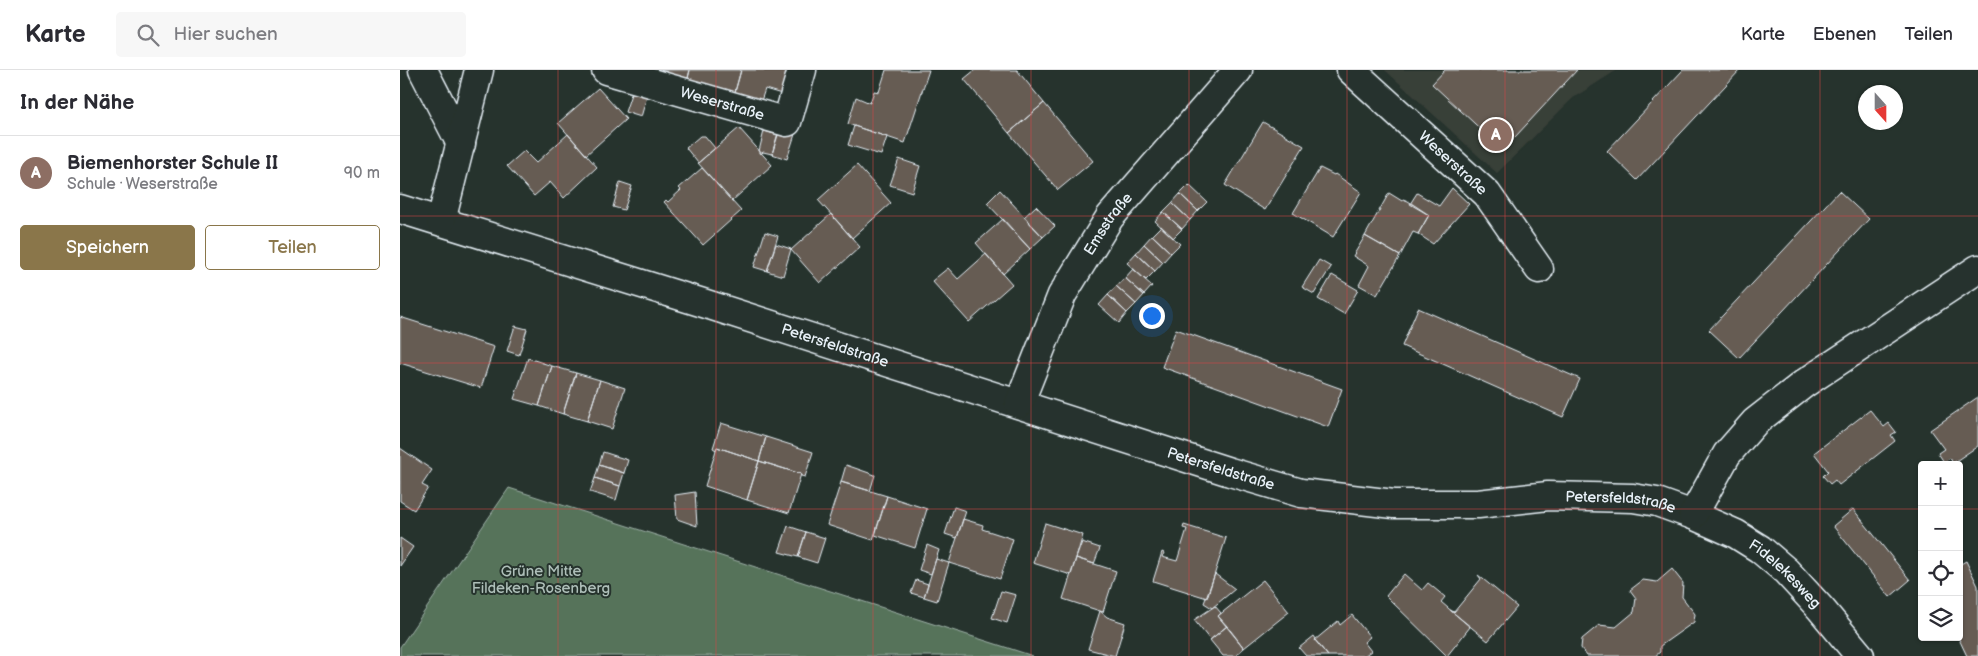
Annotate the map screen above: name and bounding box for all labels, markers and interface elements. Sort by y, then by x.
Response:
search box [116,12,466,57]
text: Karte [25,20,86,49]
icon: search [134,21,162,49]
text: Hier suchen [174,23,278,46]
text: Karte [1741,24,1785,45]
text: Ebenen [1813,24,1876,45]
text: Teilen [1904,24,1953,45]
street label: Weserstraße [678,83,766,125]
north arrow [1858,85,1903,130]
text: In der Nähe [20,90,134,115]
pin: A [1480,116,1512,154]
street label: Weserstraße [1414,127,1491,200]
text: Biemenhorster Schule II [67,152,278,175]
text: A [31,164,41,183]
text: 90 m [344,164,380,183]
text: Schule · Weserstraße [67,175,218,194]
street label: Emsstraße [1080,189,1137,259]
button: Speichern [20,225,195,270]
button: Teilen [205,225,380,270]
your location [1139,303,1165,329]
street label: Petersfeldstraße [779,320,891,372]
street label: Petersfeldstraße [1165,443,1277,495]
map controls [1918,461,1963,641]
button: + [1918,461,1963,506]
street label: Petersfeldstraße [1565,487,1679,518]
button: − [1918,506,1963,551]
street label: Fidelekesweg [1745,535,1825,613]
button: locate [1918,551,1963,596]
park label: Grüne Mitte Fildeken-Rosenberg [472,562,610,598]
button: layers [1918,596,1963,641]

